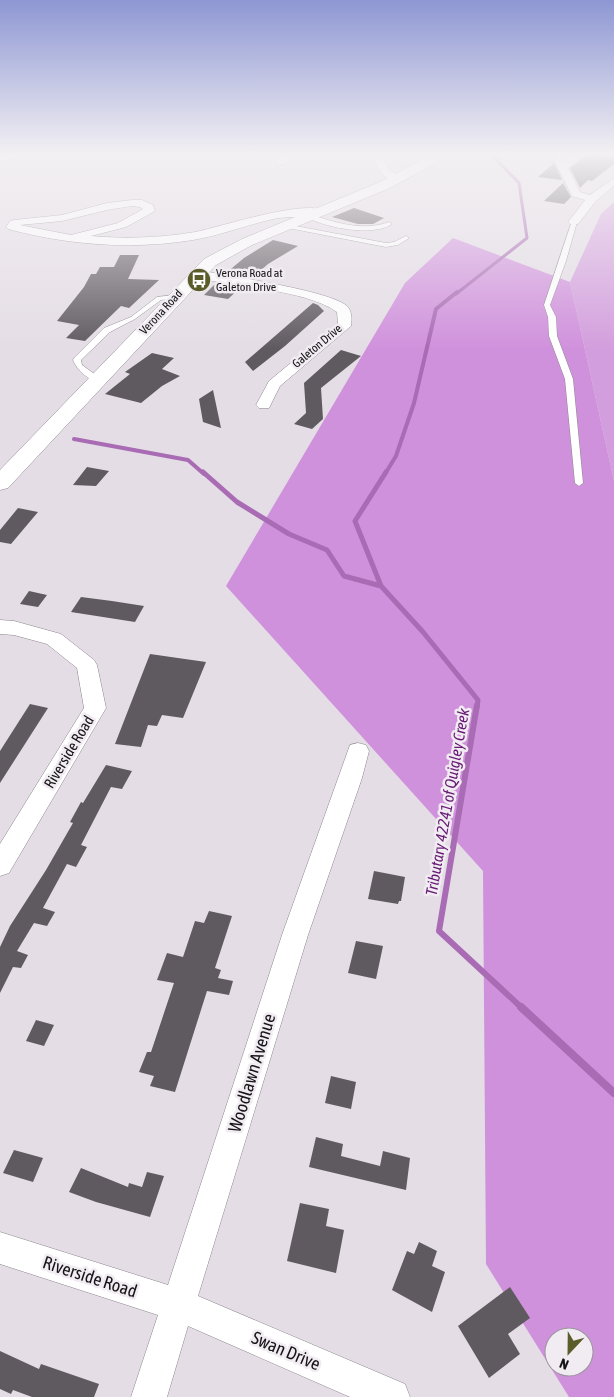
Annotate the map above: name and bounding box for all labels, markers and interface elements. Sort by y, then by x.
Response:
place label: Verona Road at Galeton Drive [216,266,283,294]
bus stop icon: Verona Road at Galeton Drive [186,267,212,293]
street label: Verona Road [137,287,185,337]
street label: Galeton Drive [289,321,345,371]
water label: Tributary 42241 of Quigley Creek [422,706,474,897]
street label: Riverside Road [40,712,97,791]
street label: Woodlawn Avenue [224,1011,280,1135]
street label: Riverside Road [40,1251,140,1302]
street label: Swan Drive [249,1327,324,1374]
north arrow [544,1327,594,1377]
text: N [557,1355,571,1373]

